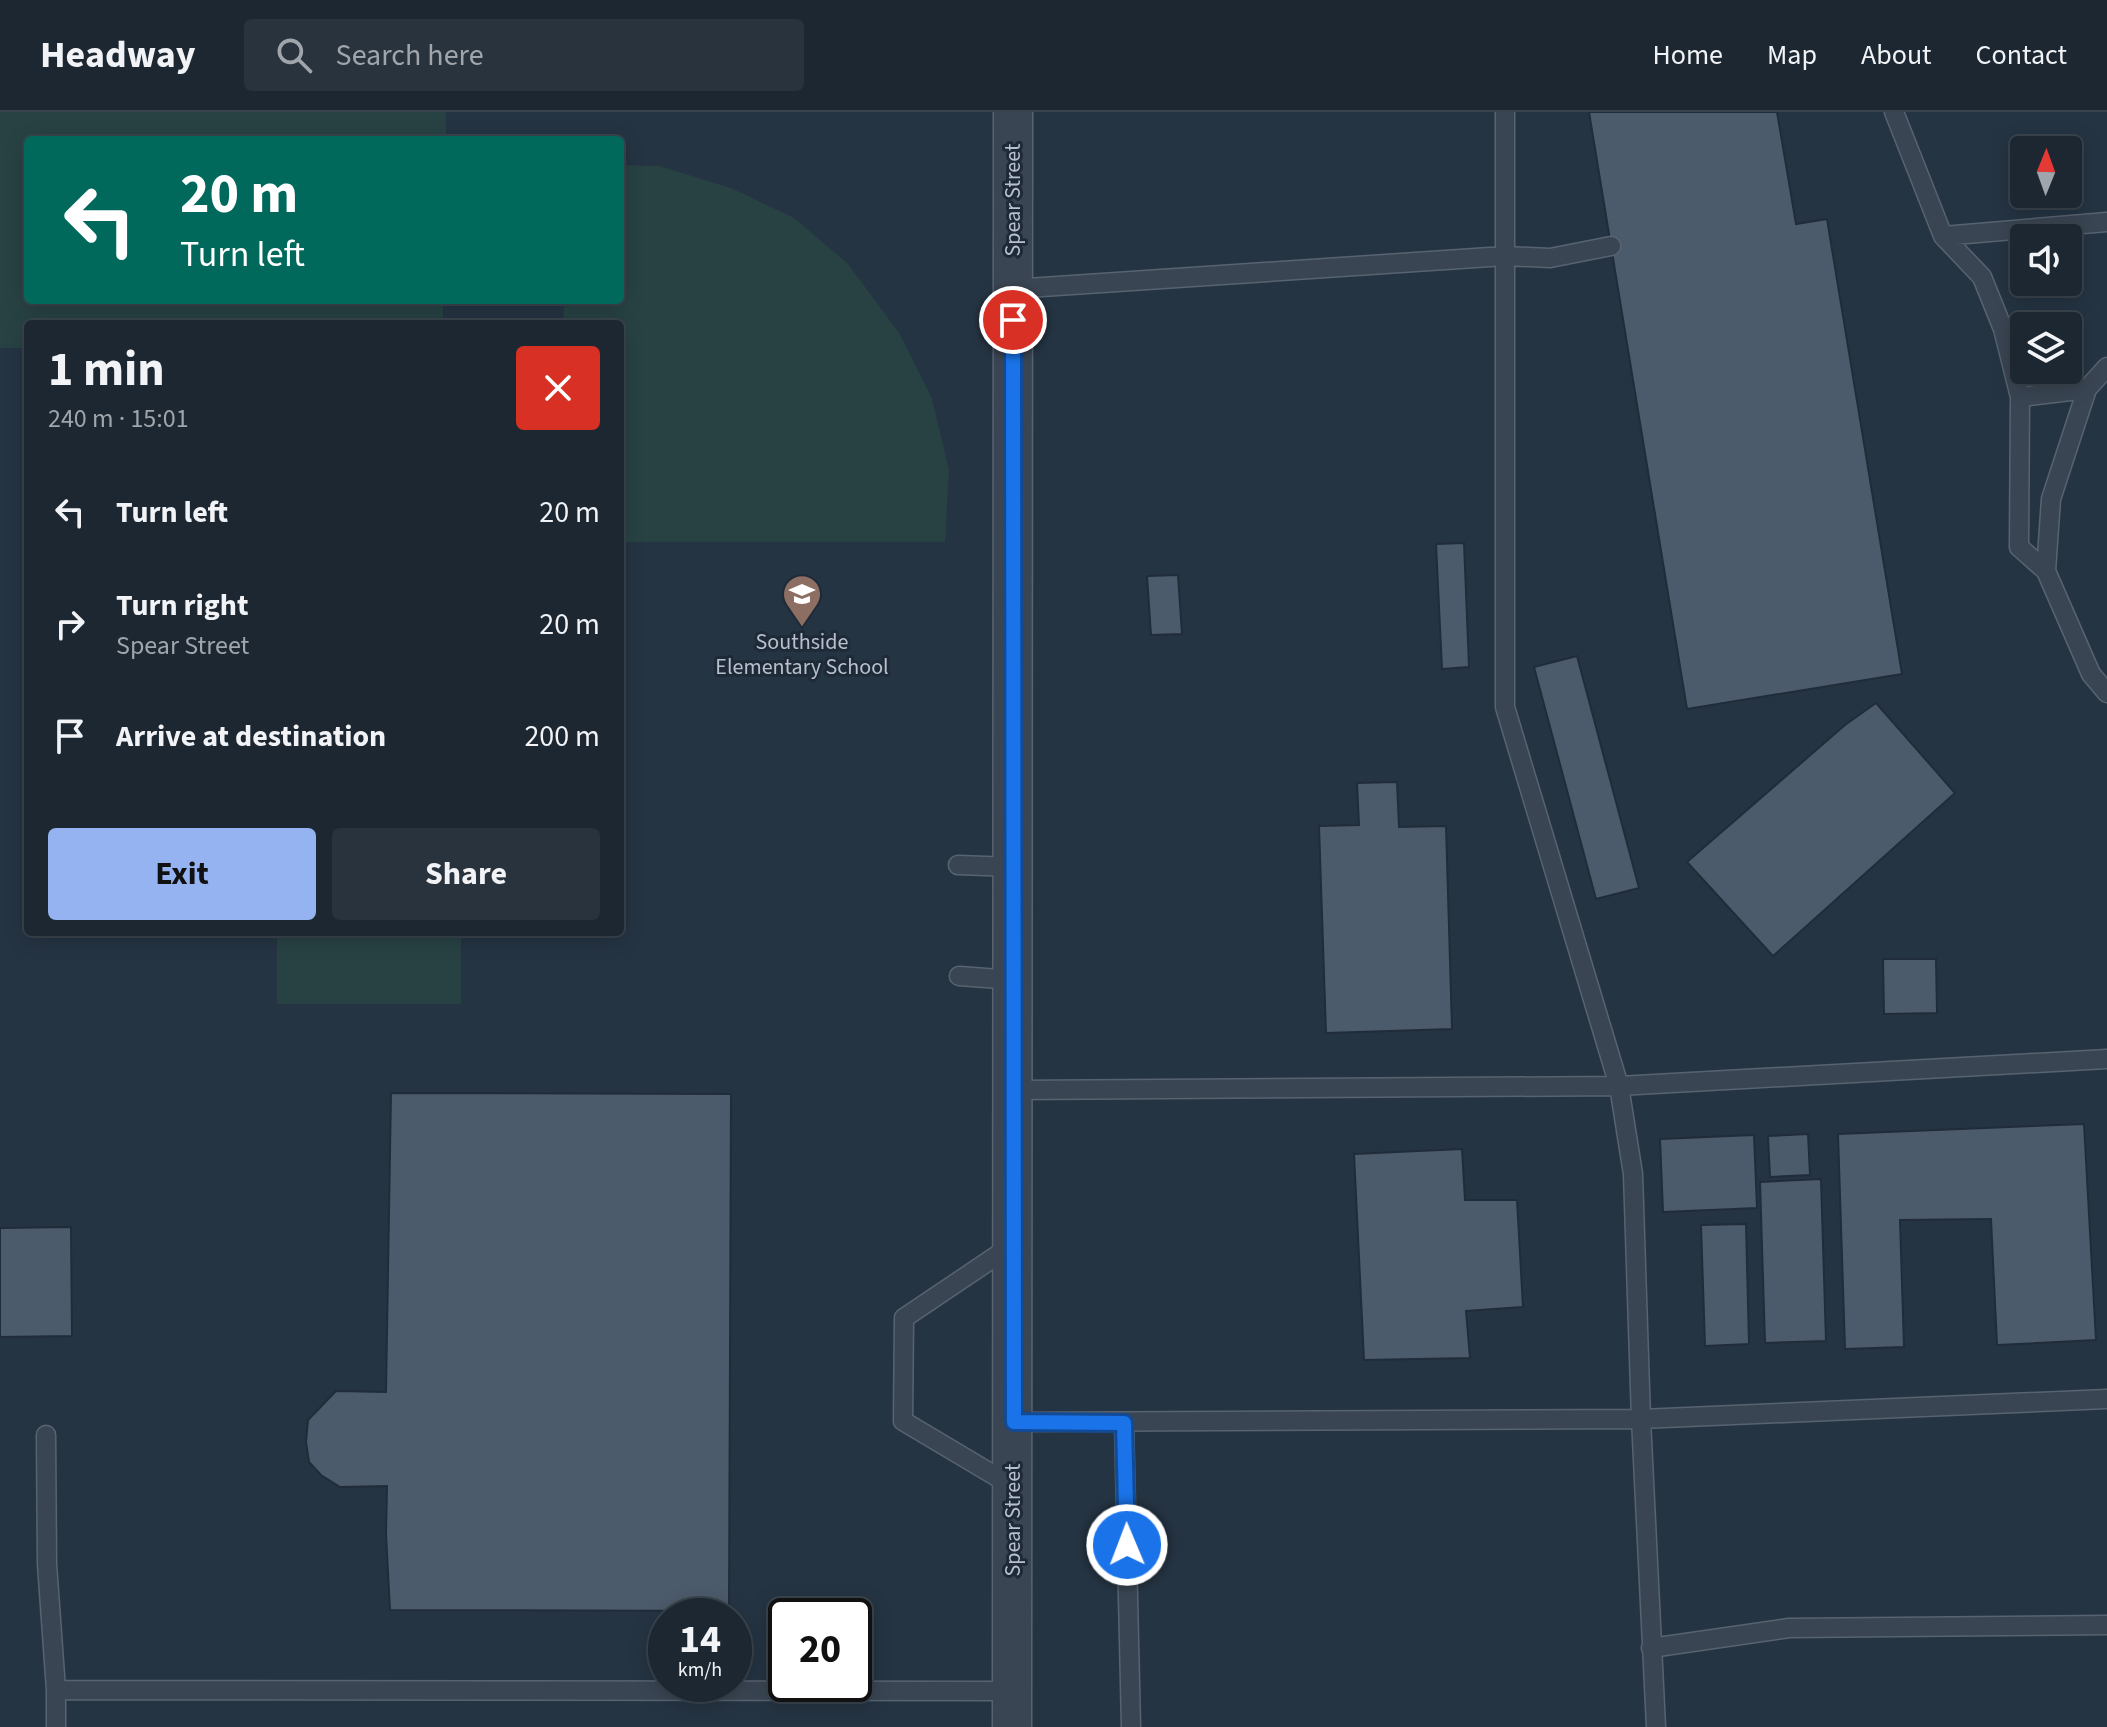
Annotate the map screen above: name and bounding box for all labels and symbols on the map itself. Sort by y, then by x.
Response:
north arrow [2010,136,2082,208]
street label: Spear Street [997,143,1029,256]
pin [979,286,1047,354]
school or university icon: Southside Elementary School [781,573,823,628]
place label: Southside Elementary School [715,626,889,683]
street label: Spear Street [997,1463,1029,1576]
position arrow [1085,1503,1169,1587]
speed limit sign: 20 [768,1598,872,1702]

